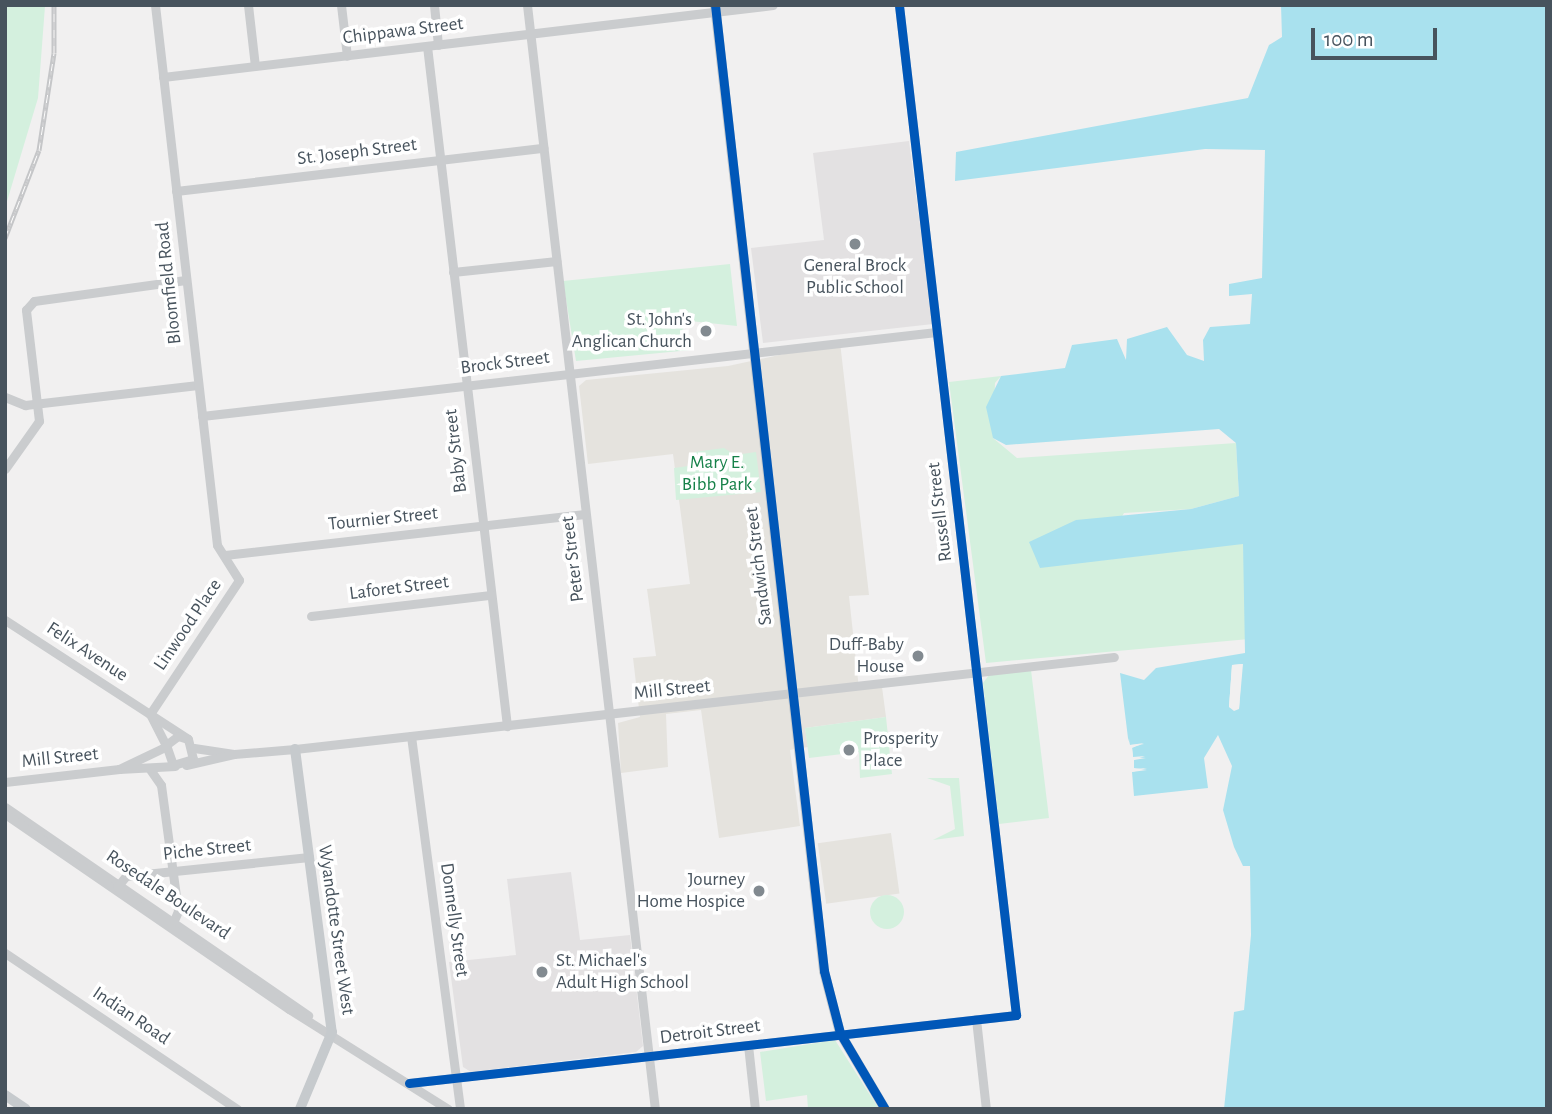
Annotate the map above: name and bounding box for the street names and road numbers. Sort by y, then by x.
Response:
street label: Chippawa Street [341,12,465,50]
street label: St. Joseph Street [296,133,418,171]
street label: Bloomfield Road [151,221,187,345]
street label: Brock Street [459,346,551,380]
street label: Baby Street [440,408,472,494]
street label: Russell Street [923,461,957,563]
street label: Tournier Street [327,502,439,536]
street label: Sandwich Street [740,505,778,627]
street label: Peter Street [556,515,590,603]
street label: Laforet Street [348,571,450,605]
street label: Linwood Place [149,575,227,675]
street label: Felix Avenue [42,617,132,687]
street label: Mill Street [633,675,711,705]
street label: Mill Street [21,743,99,773]
street label: Piche Street [162,834,252,866]
street label: Wyandotte Street West [313,844,359,1016]
street label: Rosedale Boulevard [102,845,234,945]
street label: Donnelly Street [435,862,473,978]
street label: Indian Road [88,982,174,1050]
street label: Detroit Street [658,1015,762,1049]

